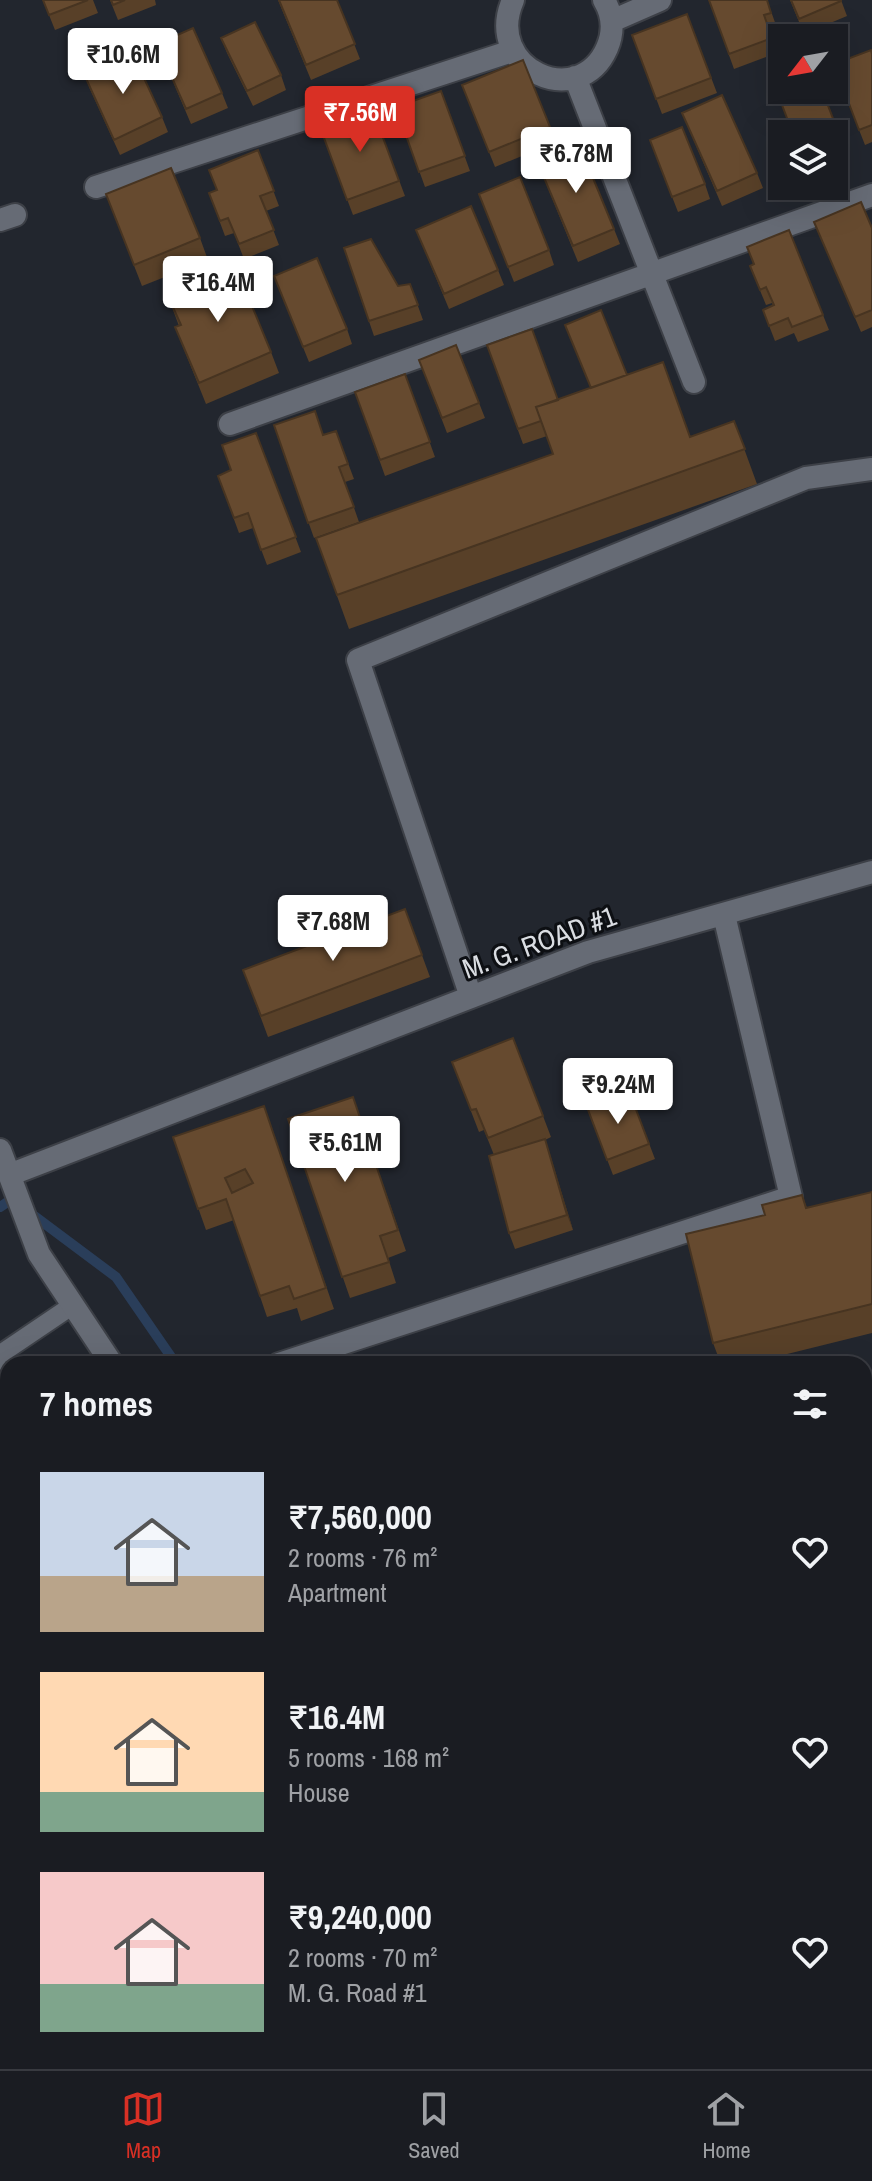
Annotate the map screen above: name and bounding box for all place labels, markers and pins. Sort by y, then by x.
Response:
pin: ₹10.6M [58,28,188,96]
pin: ₹7.56M [295,86,425,154]
pin: ₹6.78M [511,127,641,195]
pin: ₹16.4M [153,256,283,324]
pin: ₹7.68M [268,895,398,963]
pin: ₹9.24M [553,1058,683,1126]
pin: ₹5.61M [280,1116,410,1184]

